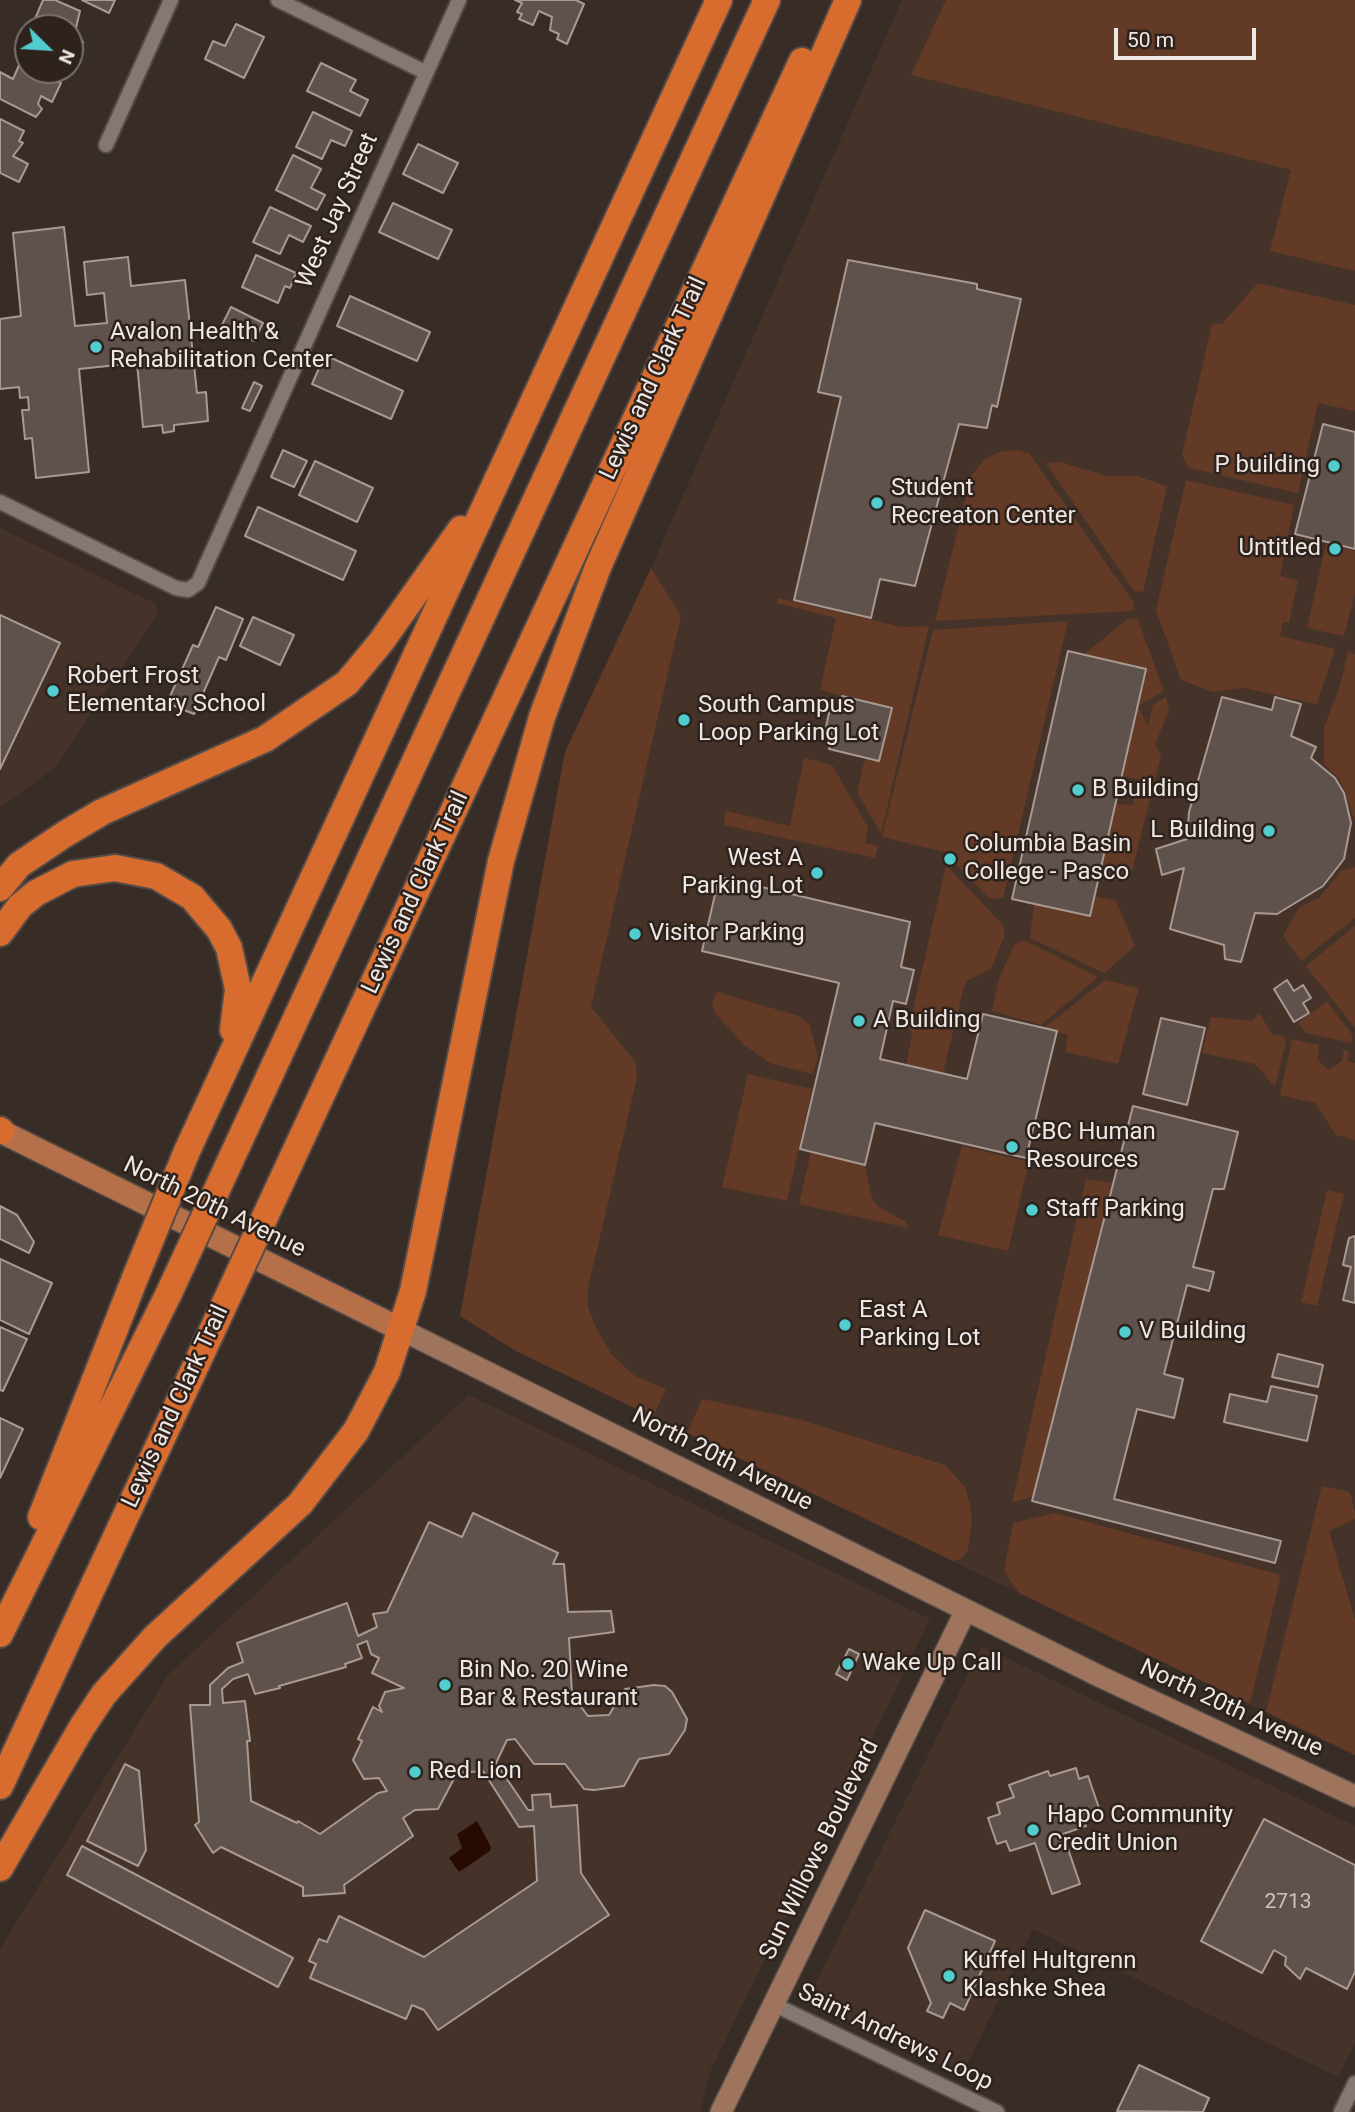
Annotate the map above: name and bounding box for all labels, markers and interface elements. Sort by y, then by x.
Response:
north arrow [14,14,84,84]
scale bar [1117,14,1259,58]
text: 50 m [1127,28,1174,52]
text: N [54,46,80,68]
street label: West Jay Street [291,129,385,293]
street label: Lewis and Clark Trail [594,273,714,485]
place label: Avalon Health & Rehabilitation Center [110,319,333,375]
marker: Avalon Health & Rehabilitation Center [88,339,104,355]
place label: P building [1214,452,1320,480]
marker: P building [1326,458,1342,474]
place label: Student Recreaton Center [891,475,1076,531]
marker: Student Recreaton Center [869,495,885,511]
place label: Untitled [1239,535,1321,563]
marker: Untitled [1327,541,1343,557]
place label: Robert Frost Elementary School [67,663,266,719]
marker: Robert Frost Elementary School [45,683,61,699]
place label: South Campus Loop Parking Lot [698,692,879,748]
marker: South Campus Loop Parking Lot [676,712,692,728]
place label: B Building [1092,776,1199,804]
marker: B Building [1070,782,1086,798]
street label: Lewis and Clark Trail [356,787,476,999]
place label: L Building [1150,817,1255,845]
marker: L Building [1261,823,1277,839]
place label: Columbia Basin College - Pasco [964,831,1131,887]
place label: West A Parking Lot [682,845,803,901]
marker: Columbia Basin College - Pasco [942,851,958,867]
marker: West A Parking Lot [809,865,825,881]
place label: Visitor Parking [649,920,805,948]
marker: Visitor Parking [627,926,643,942]
place label: A Building [873,1007,981,1035]
marker: A Building [851,1013,867,1029]
place label: CBC Human Resources [1026,1119,1156,1175]
marker: CBC Human Resources [1004,1139,1020,1155]
street label: North 20th Avenue [118,1151,310,1265]
place label: Staff Parking [1046,1196,1185,1224]
marker: Staff Parking [1024,1202,1040,1218]
place label: East A Parking Lot [859,1297,980,1353]
street label: Lewis and Clark Trail [116,1301,236,1513]
marker: East A Parking Lot [837,1317,853,1333]
place label: V Building [1139,1318,1246,1346]
marker: V Building [1117,1324,1133,1340]
street label: North 20th Avenue [627,1402,817,1518]
place label: Wake Up Call [862,1650,1002,1678]
street label: North 20th Avenue [1135,1654,1327,1764]
marker: Wake Up Call [840,1656,856,1672]
place label: Bin No. 20 Wine Bar & Restaurant [459,1657,638,1713]
marker: Bin No. 20 Wine Bar & Restaurant [437,1677,453,1693]
street label: Sun Willows Boulevard [754,1735,886,1965]
place label: Red Lion [429,1758,522,1786]
marker: Red Lion [407,1764,423,1780]
place label: Hapo Community Credit Union [1047,1802,1233,1858]
marker: Hapo Community Credit Union [1025,1822,1041,1838]
house number: 2713 [1264,1890,1312,1916]
place label: Kuffel Hultgrenn Klashke Shea [963,1948,1137,2004]
marker: Kuffel Hultgrenn Klashke Shea [941,1968,957,1984]
street label: Saint Andrews Loop [793,1978,997,2098]

